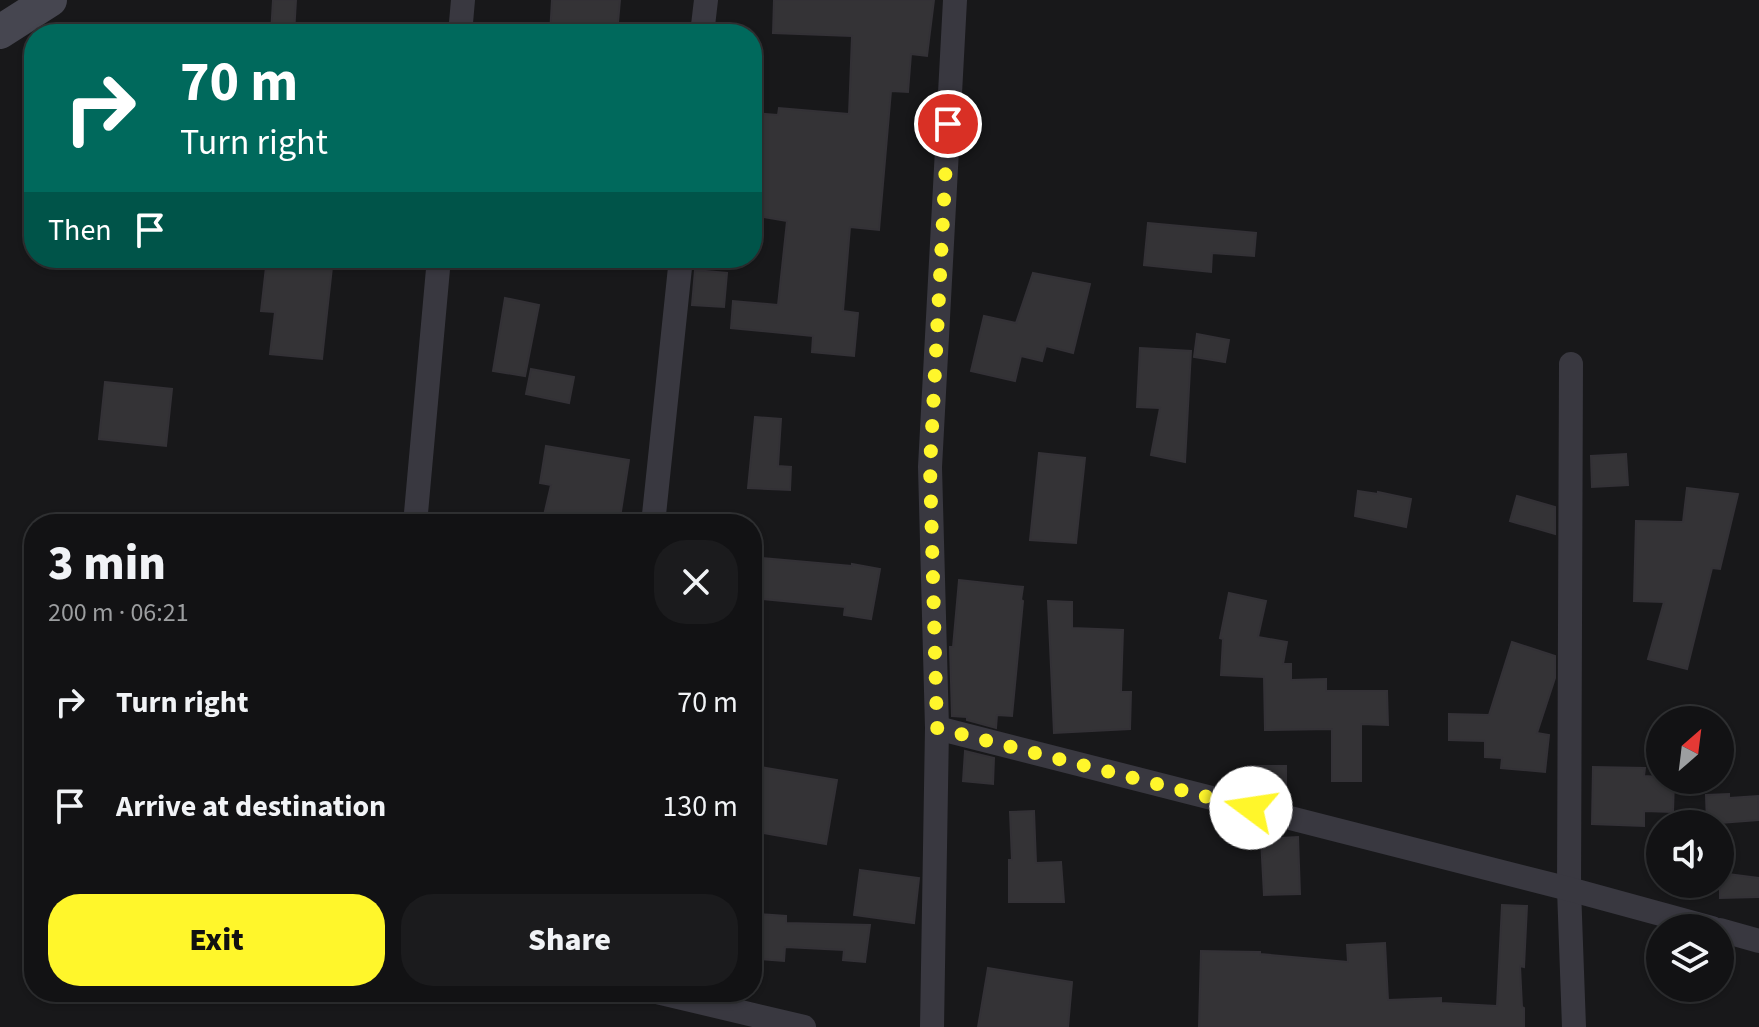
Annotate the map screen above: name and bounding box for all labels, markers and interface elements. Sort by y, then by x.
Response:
text: 70 m [180,43,298,122]
icon: right [48,56,152,160]
pin [914,90,982,158]
icon: arrive [926,102,970,146]
text: Turn right [180,117,328,168]
icon: arrive [128,208,172,252]
text: Then [48,209,112,252]
text: 3 min [48,530,166,598]
button: close [654,540,738,624]
text: 200 m · 06:21 [48,594,189,631]
icon: right [48,680,92,724]
text: Turn right [116,681,248,724]
text: 70 m [677,681,738,724]
north arrow [1646,706,1734,794]
map controls [1646,706,1734,1002]
position arrow [1209,766,1293,850]
icon: arrive [48,784,92,828]
text: Arrive at destination [116,785,386,828]
text: 130 m [662,785,738,828]
button: sound [1646,810,1734,898]
button: Exit [48,894,385,986]
button: Share [401,894,738,986]
button: layers [1646,914,1734,1002]

